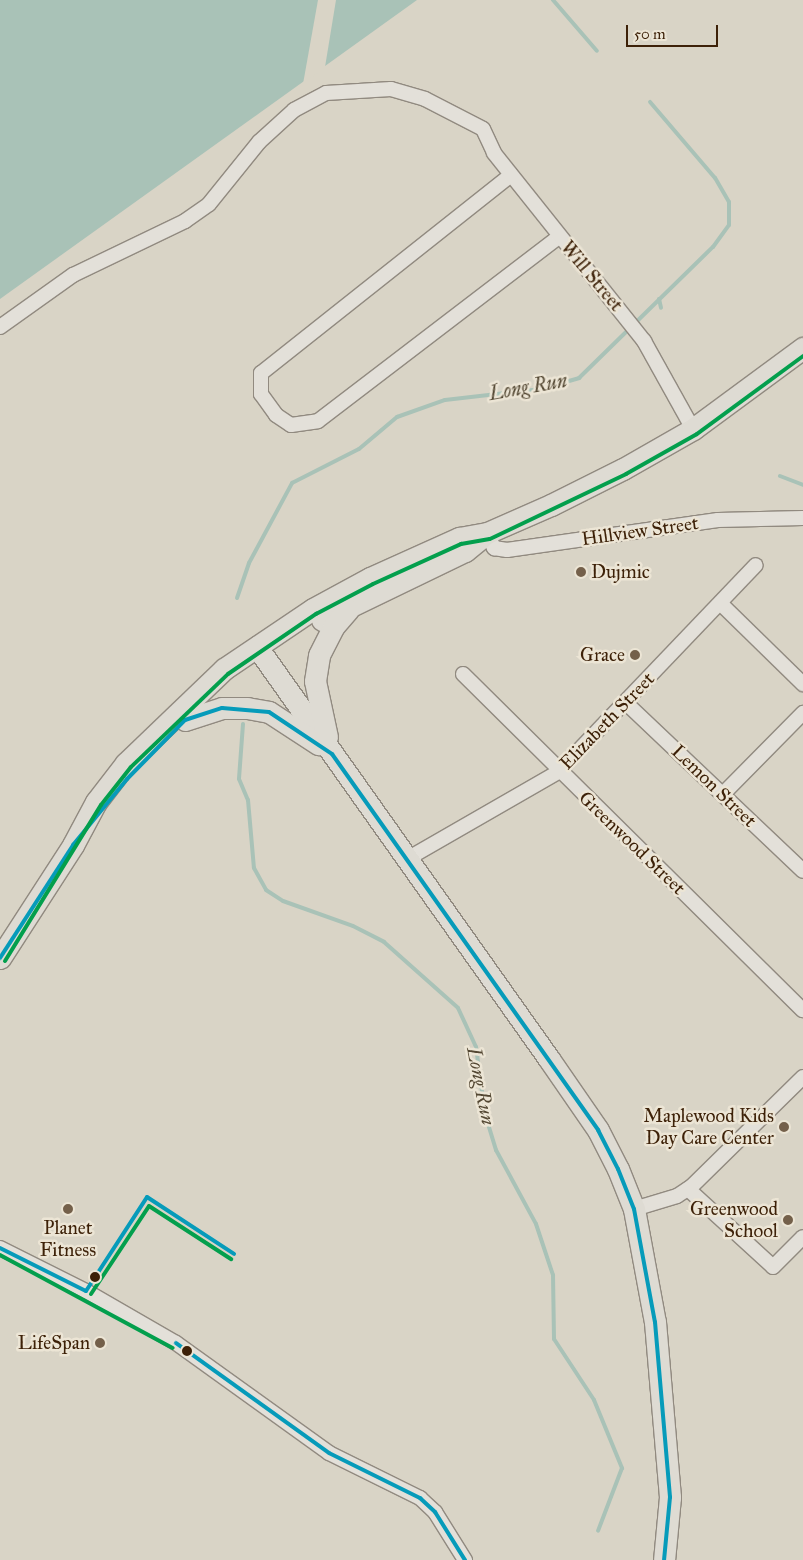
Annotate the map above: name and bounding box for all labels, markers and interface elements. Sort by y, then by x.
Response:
scale bar [628,15,720,47]
text: 50 m [634,25,666,43]
street label: Will Street [556,236,628,316]
water label: Long Run [487,368,569,406]
street label: Hillview Street [580,512,700,550]
place label: Dujmic [591,561,650,583]
marker: Dujmic [575,566,587,578]
place label: Grace [580,644,625,666]
marker: Grace [629,649,641,661]
street label: Elizabeth Street [555,668,659,774]
street label: Lemon Street [667,740,761,832]
street label: Greenwood Street [574,786,690,900]
water label: Long Run [462,1045,500,1127]
place label: Maplewood Kids Day Care Center [644,1105,774,1149]
marker: Maplewood Kids Day Care Center [778,1121,790,1133]
place label: Greenwood School [690,1198,778,1242]
marker: Planet Fitness [62,1203,74,1215]
marker: Greenwood School [782,1214,794,1226]
place label: Planet Fitness [40,1217,96,1261]
unlabelled marker [90,1272,100,1282]
place label: LifeSpan [18,1332,90,1354]
marker: LifeSpan [94,1337,106,1349]
unlabelled marker [182,1346,192,1356]

